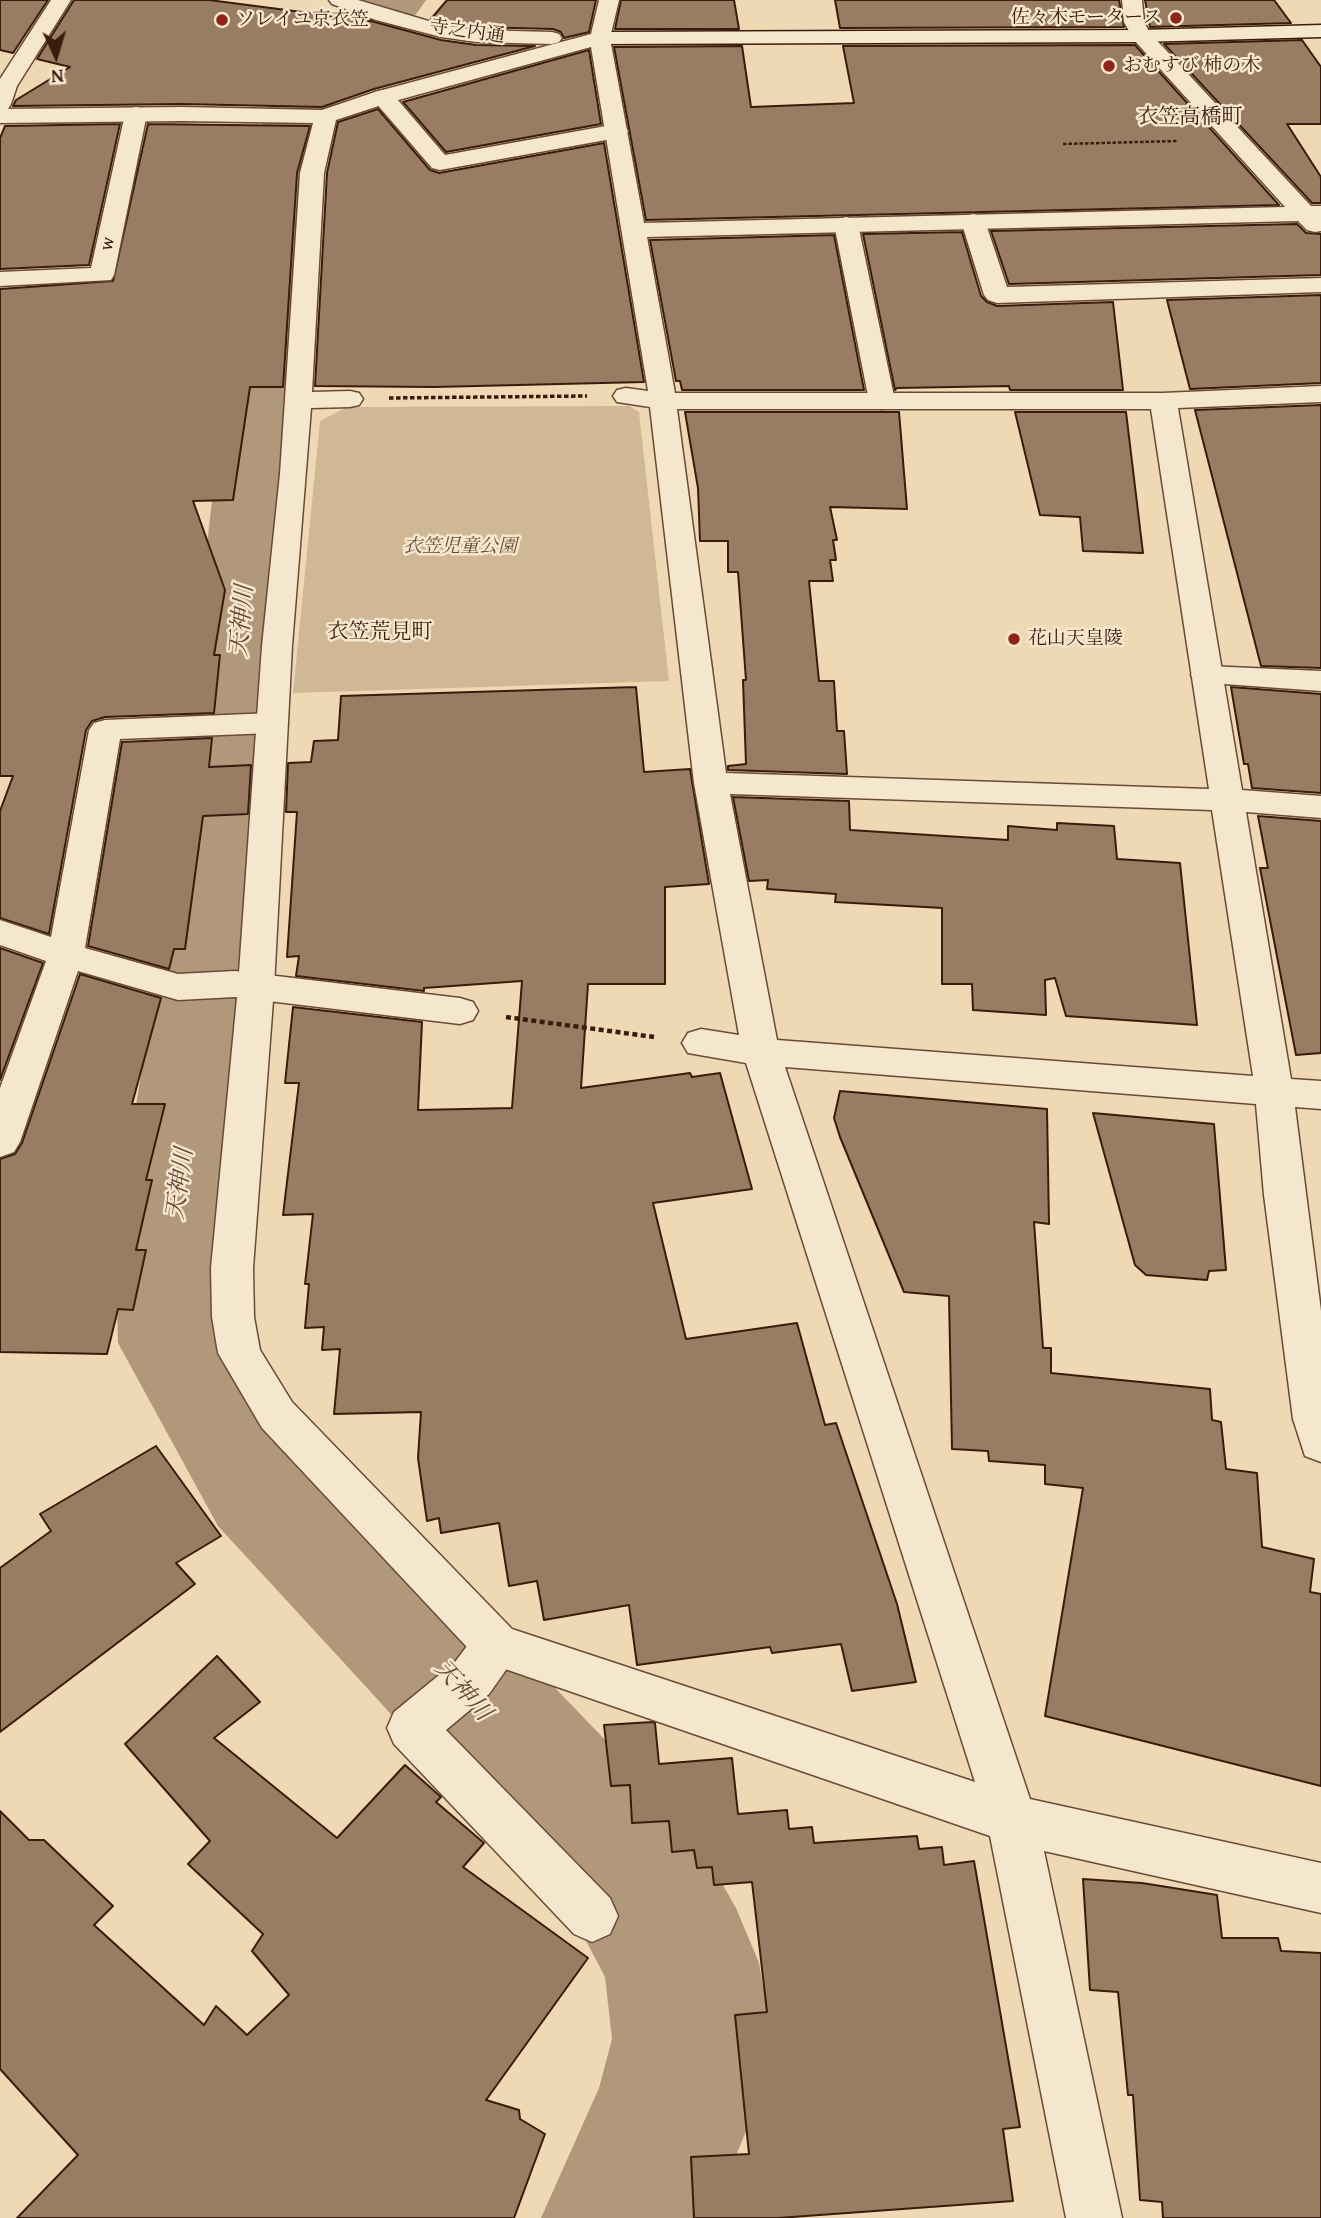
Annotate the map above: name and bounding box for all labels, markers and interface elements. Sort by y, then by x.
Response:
place label: 佐々木モータース [1011,7,1162,29]
place label: ソレイユ京衣笠 [236,9,369,31]
marker: 佐々木モータース [1168,10,1184,26]
marker: ソレイユ京衣笠 [214,12,230,28]
street label: 寺之内通 [428,15,506,49]
north arrow [21,21,91,91]
place label: おむすび 柿の木 [1123,55,1260,77]
marker: おむすび 柿の木 [1101,58,1117,74]
text: N [50,63,65,91]
district label: 衣笠高橋町 [1138,105,1242,131]
street label: w [95,235,121,253]
park label: 衣笠児童公園 [403,536,517,558]
water label: 天神川 [226,584,260,658]
district label: 衣笠荒見町 [328,620,432,646]
place label: 花山天皇陵 [1028,628,1123,650]
marker: 花山天皇陵 [1006,631,1022,647]
water label: 天神川 [162,1146,200,1222]
water label: 天神川 [427,1655,497,1727]

